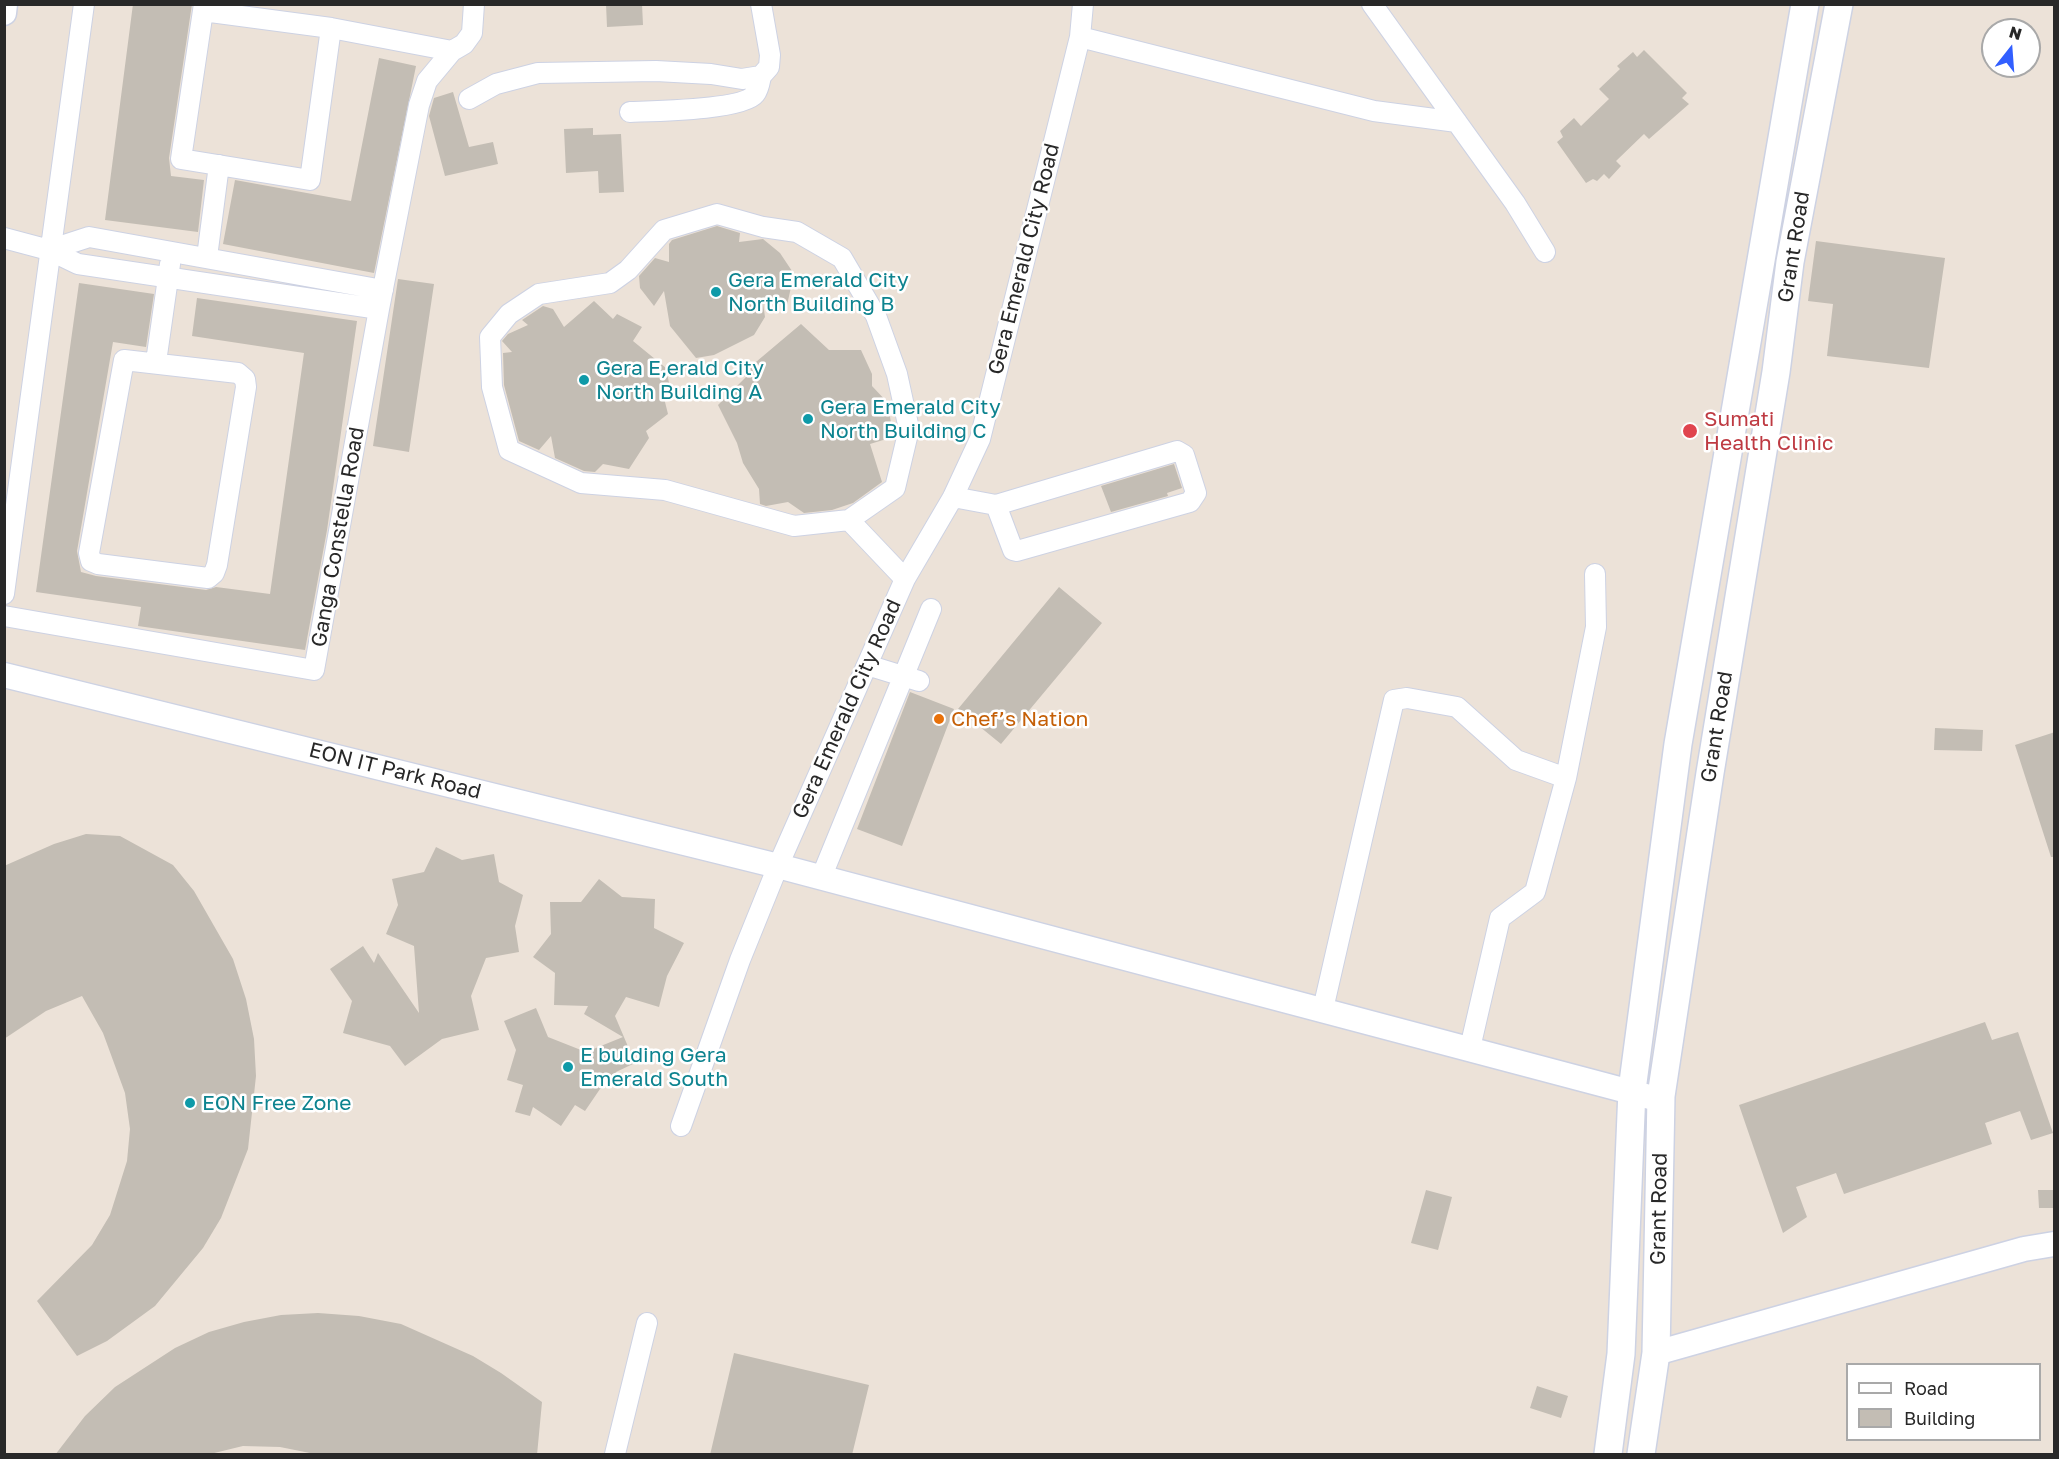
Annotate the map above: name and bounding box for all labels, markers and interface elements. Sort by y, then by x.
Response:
north arrow [1981,18,2041,78]
text: N [2007,21,2024,44]
street label: Gera Emerald City Road [983,141,1065,377]
street label: Grant Road [1773,189,1815,305]
place label: Gera Emerald City North Building B [728,267,909,317]
marker: Gera Emerald City North Building B [709,285,723,299]
place label: Gera E,erald City North Building A [596,355,764,405]
marker: Gera E,erald City North Building A [577,373,591,387]
place label: Gera Emerald City North Building C [820,394,1001,444]
place label: Sumati Health Clinic [1704,406,1833,456]
marker: Gera Emerald City North Building C [801,412,815,426]
marker: Sumati Health Clinic [1681,422,1699,440]
street label: Ganga Constella Road [306,425,370,649]
street label: Gera Emerald City Road [787,595,907,823]
street label: Grant Road [1696,669,1738,785]
place label: Chef’s Nation [951,706,1089,732]
marker: Chef’s Nation [932,712,946,726]
street label: EON IT Park Road [306,737,484,805]
place label: E bulding Gera Emerald South [580,1042,728,1092]
marker: E bulding Gera Emerald South [561,1060,575,1074]
place label: EON Free Zone [202,1090,351,1116]
marker: EON Free Zone [183,1096,197,1110]
street label: Grant Road [1645,1153,1673,1265]
legend [1846,1363,2041,1441]
text: Road [1904,1377,1948,1399]
text: Building [1904,1407,1975,1429]

